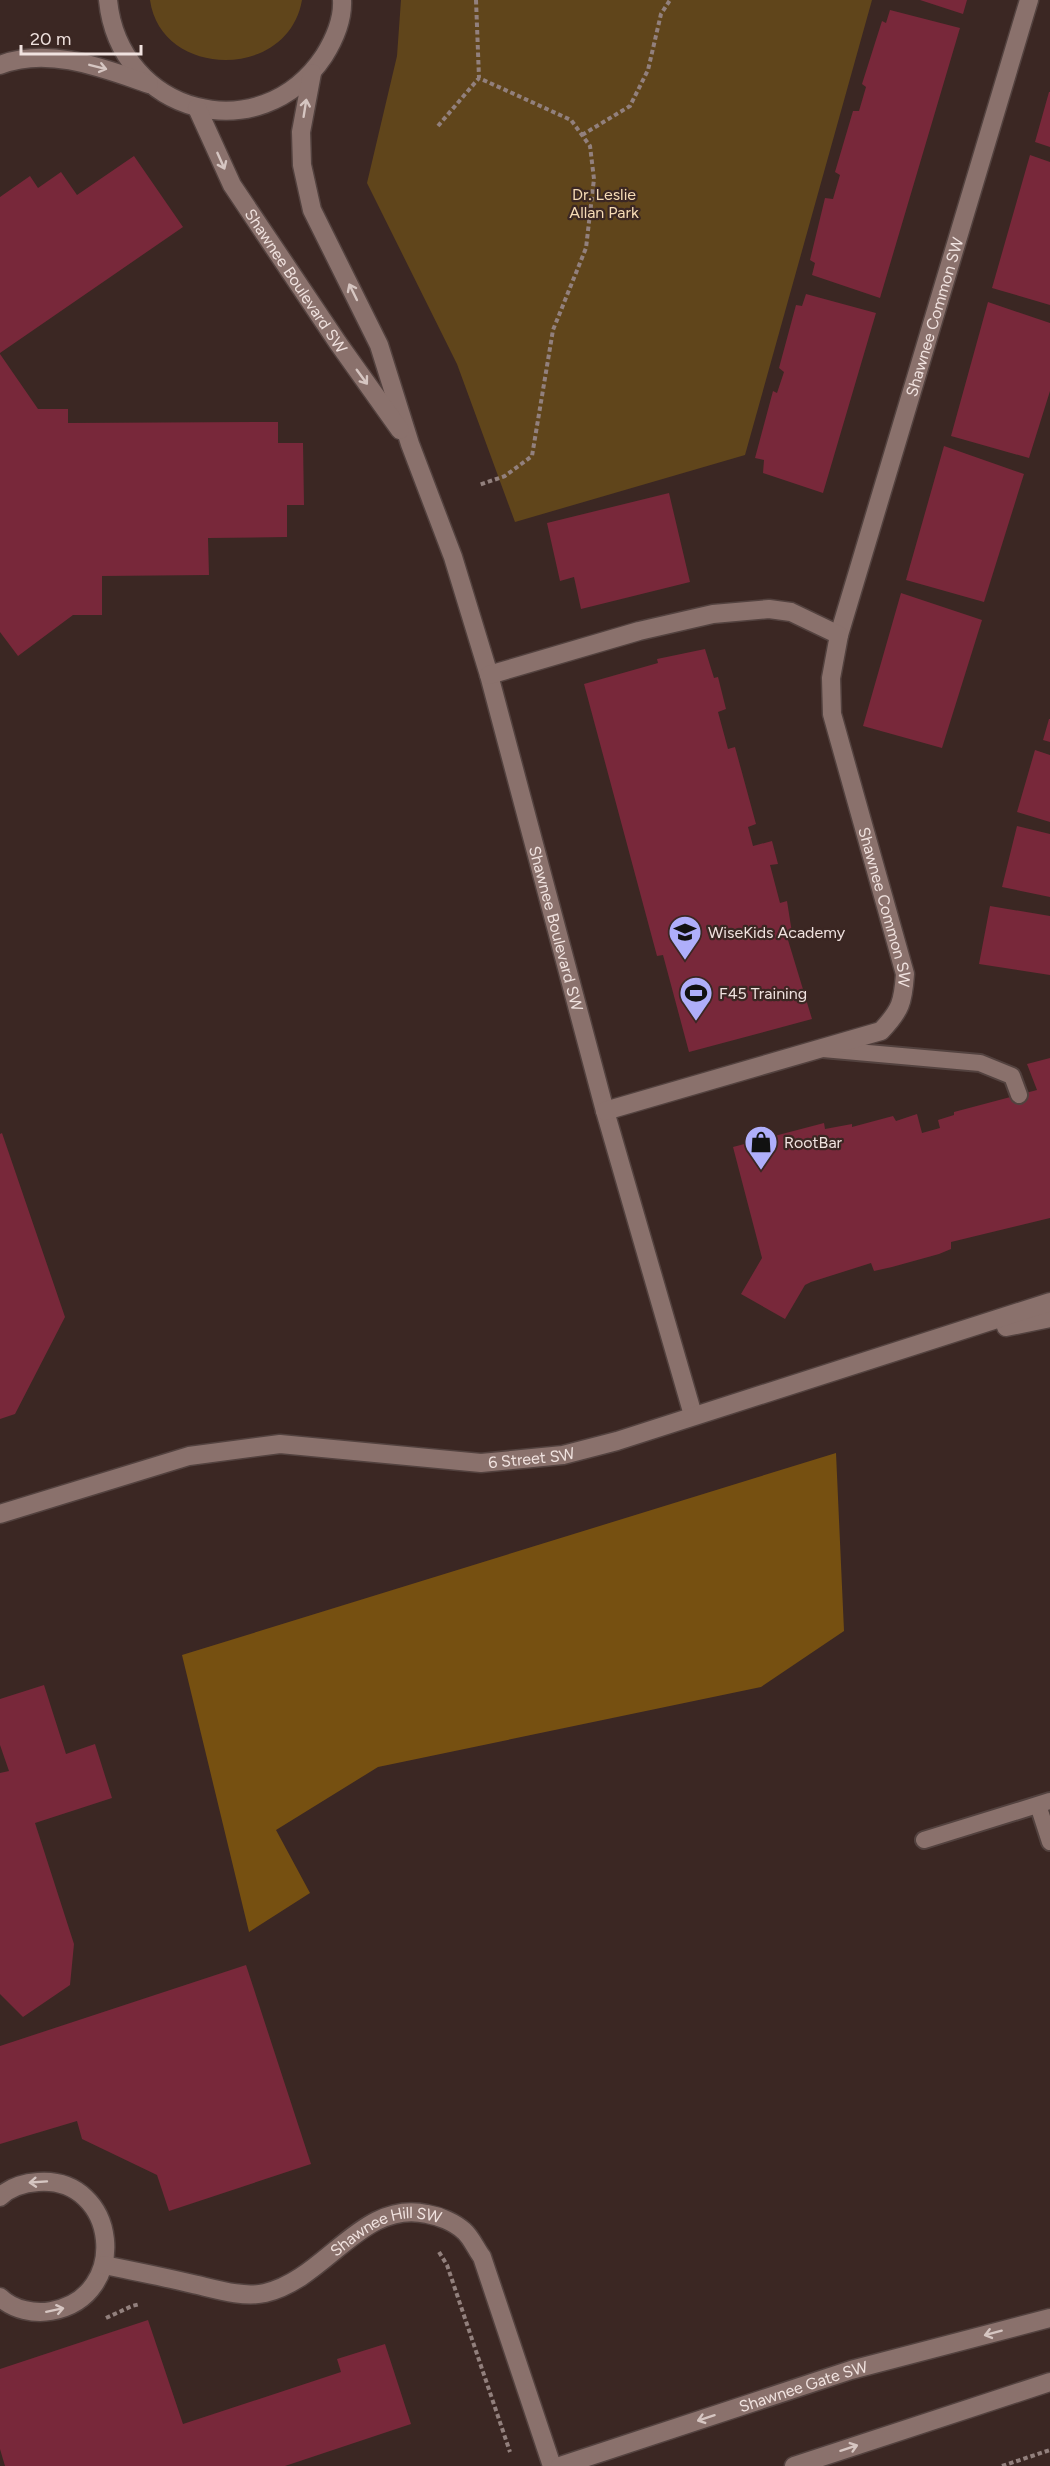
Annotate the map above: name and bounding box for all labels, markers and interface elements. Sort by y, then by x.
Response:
scale bar [21,18,141,56]
text: 20 m [30,28,71,50]
one-way arrow [88,62,107,74]
one-way arrow [299,98,310,118]
one-way arrow [216,152,227,170]
park label: Dr. Leslie Allan Park [569,185,639,222]
street label: Shawnee Boulevard SW [241,205,352,357]
street label: Shawnee Common SW [901,234,967,399]
one-way arrow [346,283,358,301]
one-way arrow [356,368,368,384]
street label: Shawnee Common SW [855,825,915,988]
street label: Shawnee Boulevard SW [525,844,588,1014]
school or university icon: WiseKids Academy [667,914,703,961]
place label: WiseKids Academy [708,923,846,942]
sports icon: F45 Training [678,975,714,1022]
place label: F45 Training [719,984,807,1003]
shop icon: RootBar [743,1124,779,1171]
place label: RootBar [784,1133,843,1152]
street label: 6 Street SW [487,1443,577,1472]
one-way arrow [28,2177,48,2188]
street label: Shawnee Hill SW [326,2203,445,2260]
one-way arrow [44,2304,64,2315]
one-way arrow [984,2327,1003,2339]
street label: Shawnee Gate SW [737,2356,870,2416]
one-way arrow [697,2413,716,2424]
one-way arrow [839,2441,858,2452]

